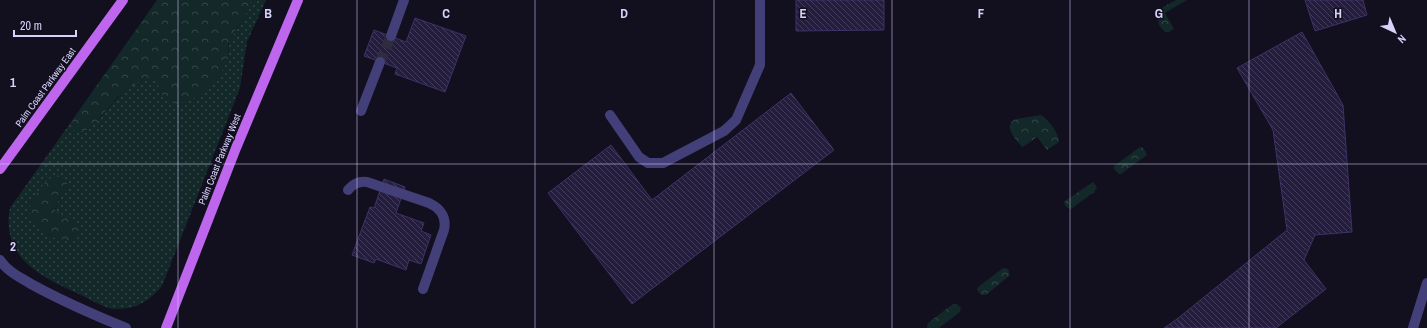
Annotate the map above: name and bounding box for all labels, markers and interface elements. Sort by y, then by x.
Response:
text: B [264,5,272,22]
text: C [442,5,450,22]
text: D [620,5,628,22]
text: E [799,5,807,22]
text: F [978,5,985,22]
text: G [1155,5,1163,22]
text: H [1334,5,1342,22]
scale bar [14,12,76,38]
north arrow [1375,12,1415,52]
text: 20 m [20,18,42,34]
text: N [1395,32,1409,46]
street label: Palm Coast Parkway East [12,45,79,129]
text: 1 [10,74,16,91]
street label: Palm Coast Parkway West [195,111,244,207]
text: 2 [10,238,16,255]

